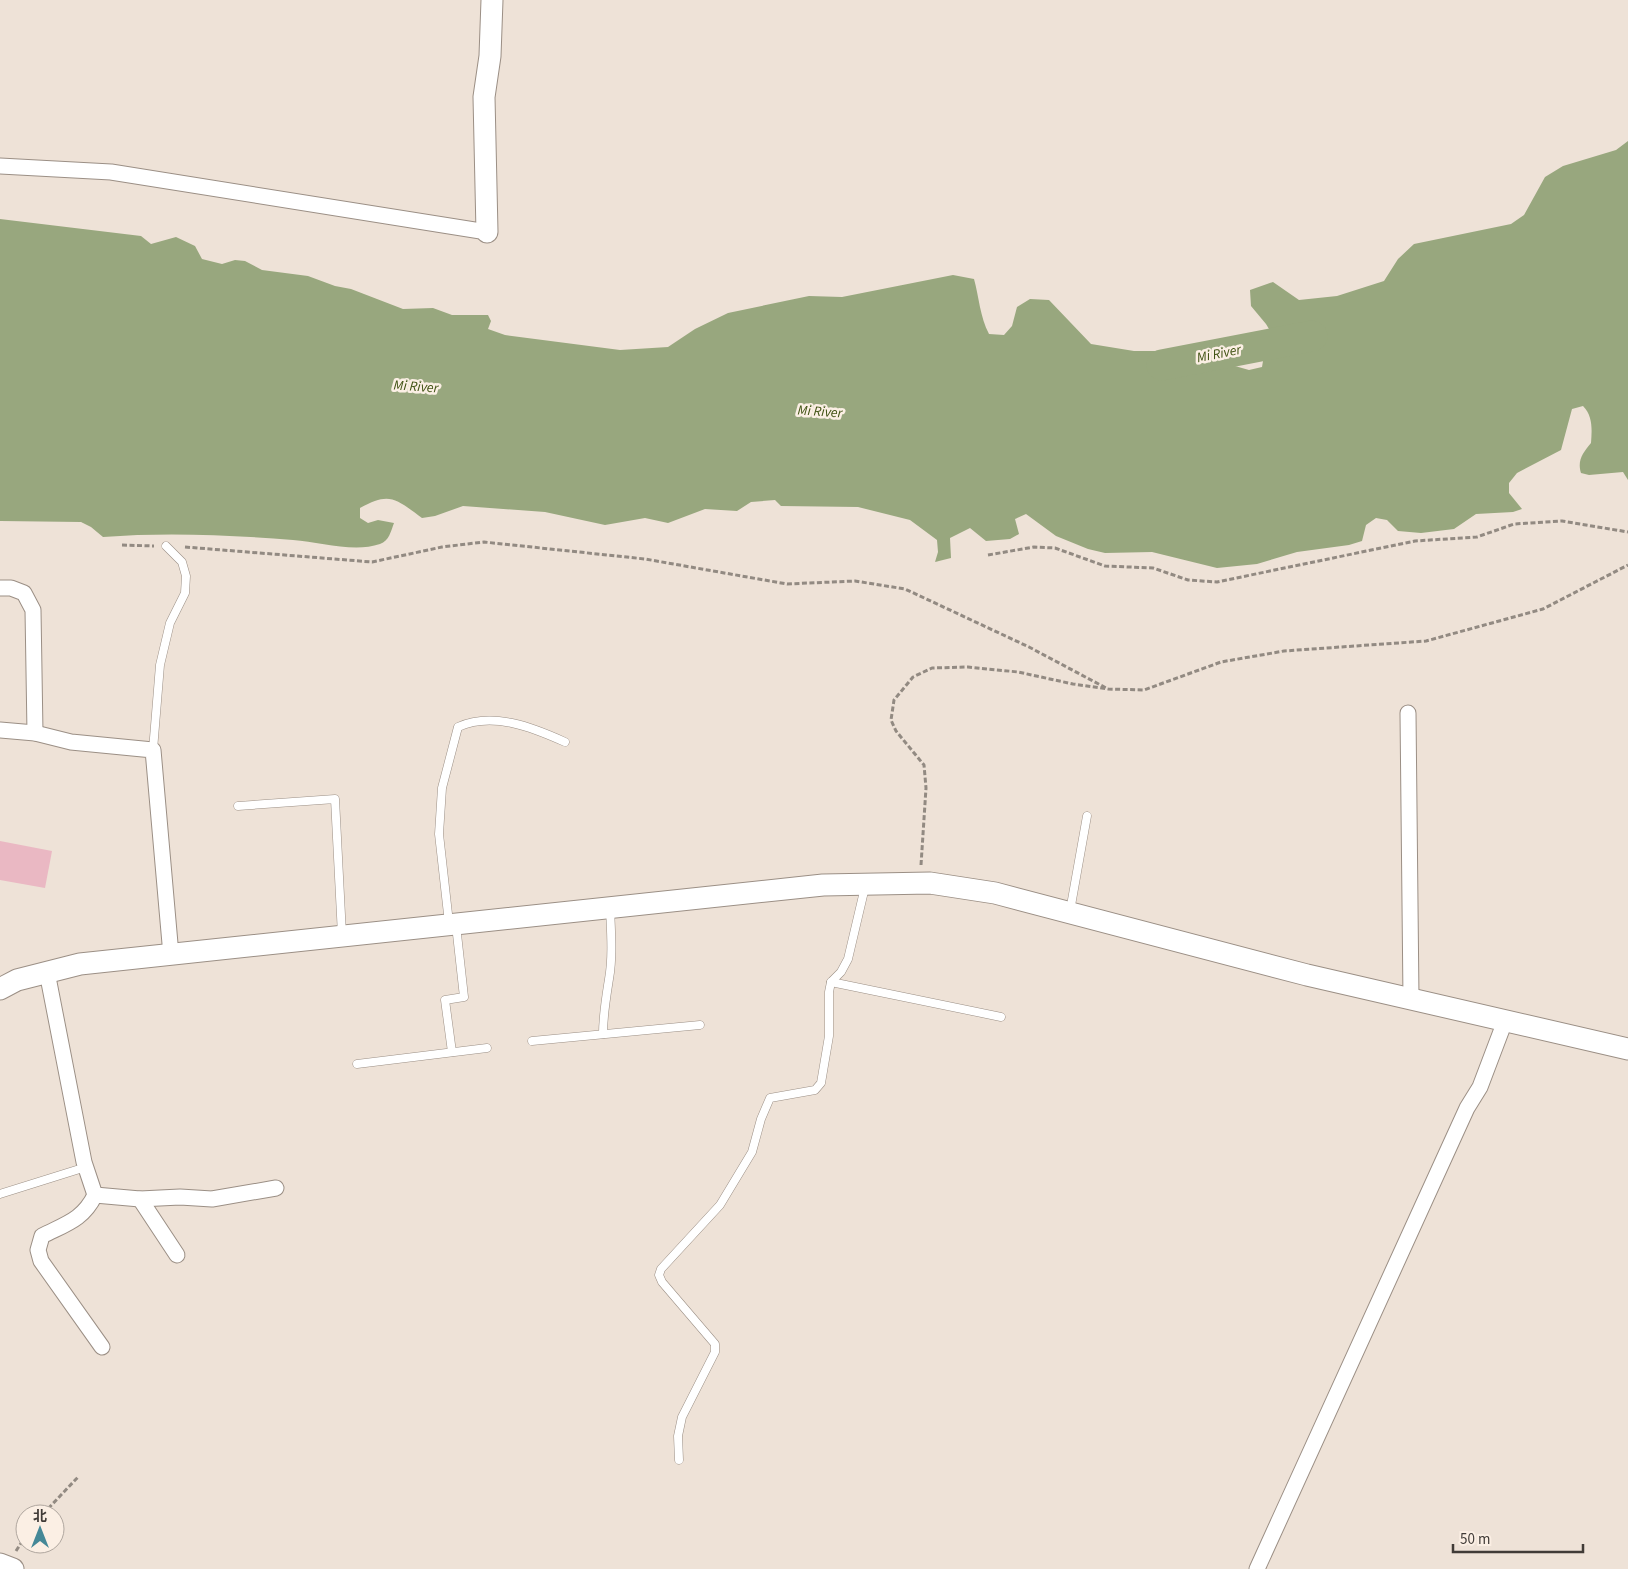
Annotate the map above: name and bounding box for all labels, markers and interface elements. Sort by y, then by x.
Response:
water label: Mi River [1195,340,1244,368]
water label: Mi River [393,375,440,399]
water label: Mi River [797,400,844,424]
north arrow [15,1504,65,1554]
text: 北 [33,1507,47,1527]
scale bar [1453,1522,1583,1554]
text: 50 m [1460,1529,1490,1550]

